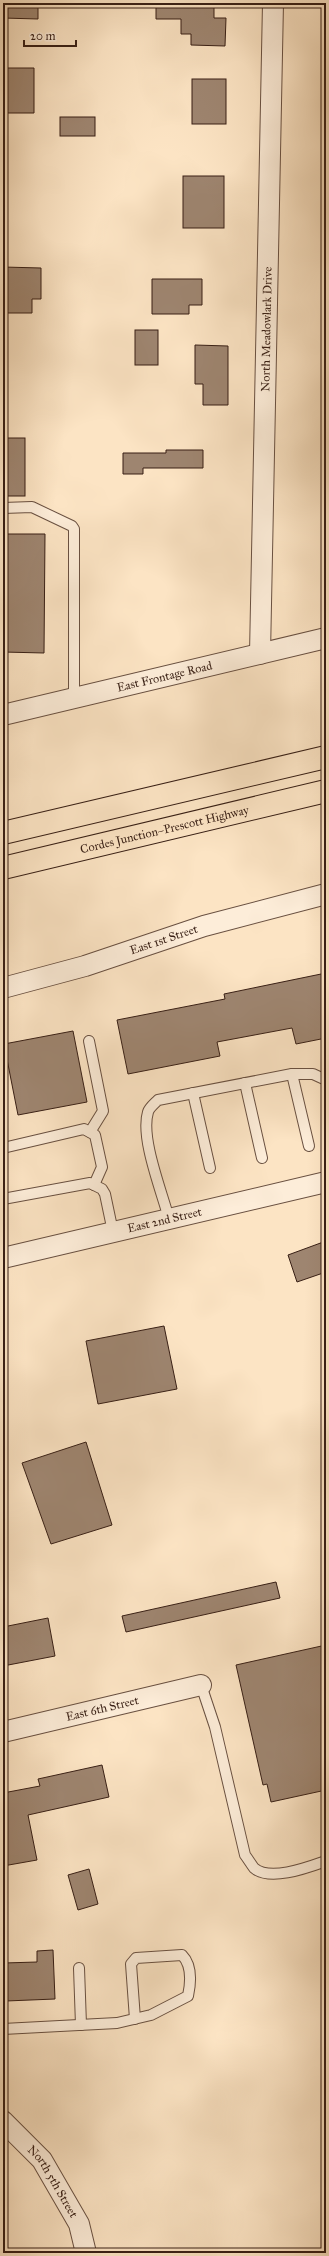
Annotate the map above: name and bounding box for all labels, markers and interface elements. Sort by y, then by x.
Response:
scale bar [24,22,76,48]
text: 20 m [30,29,56,43]
street label: North Meadowlark Drive [258,266,275,392]
street label: East Frontage Road [115,658,214,695]
street label: Cordes Junction–Prescott Highway [79,803,251,856]
street label: East 1st Street [128,921,200,957]
street label: East 2nd Street [126,1204,204,1235]
street label: East 6th Street [64,1693,141,1724]
street label: North 5th Street [25,2143,81,2221]

